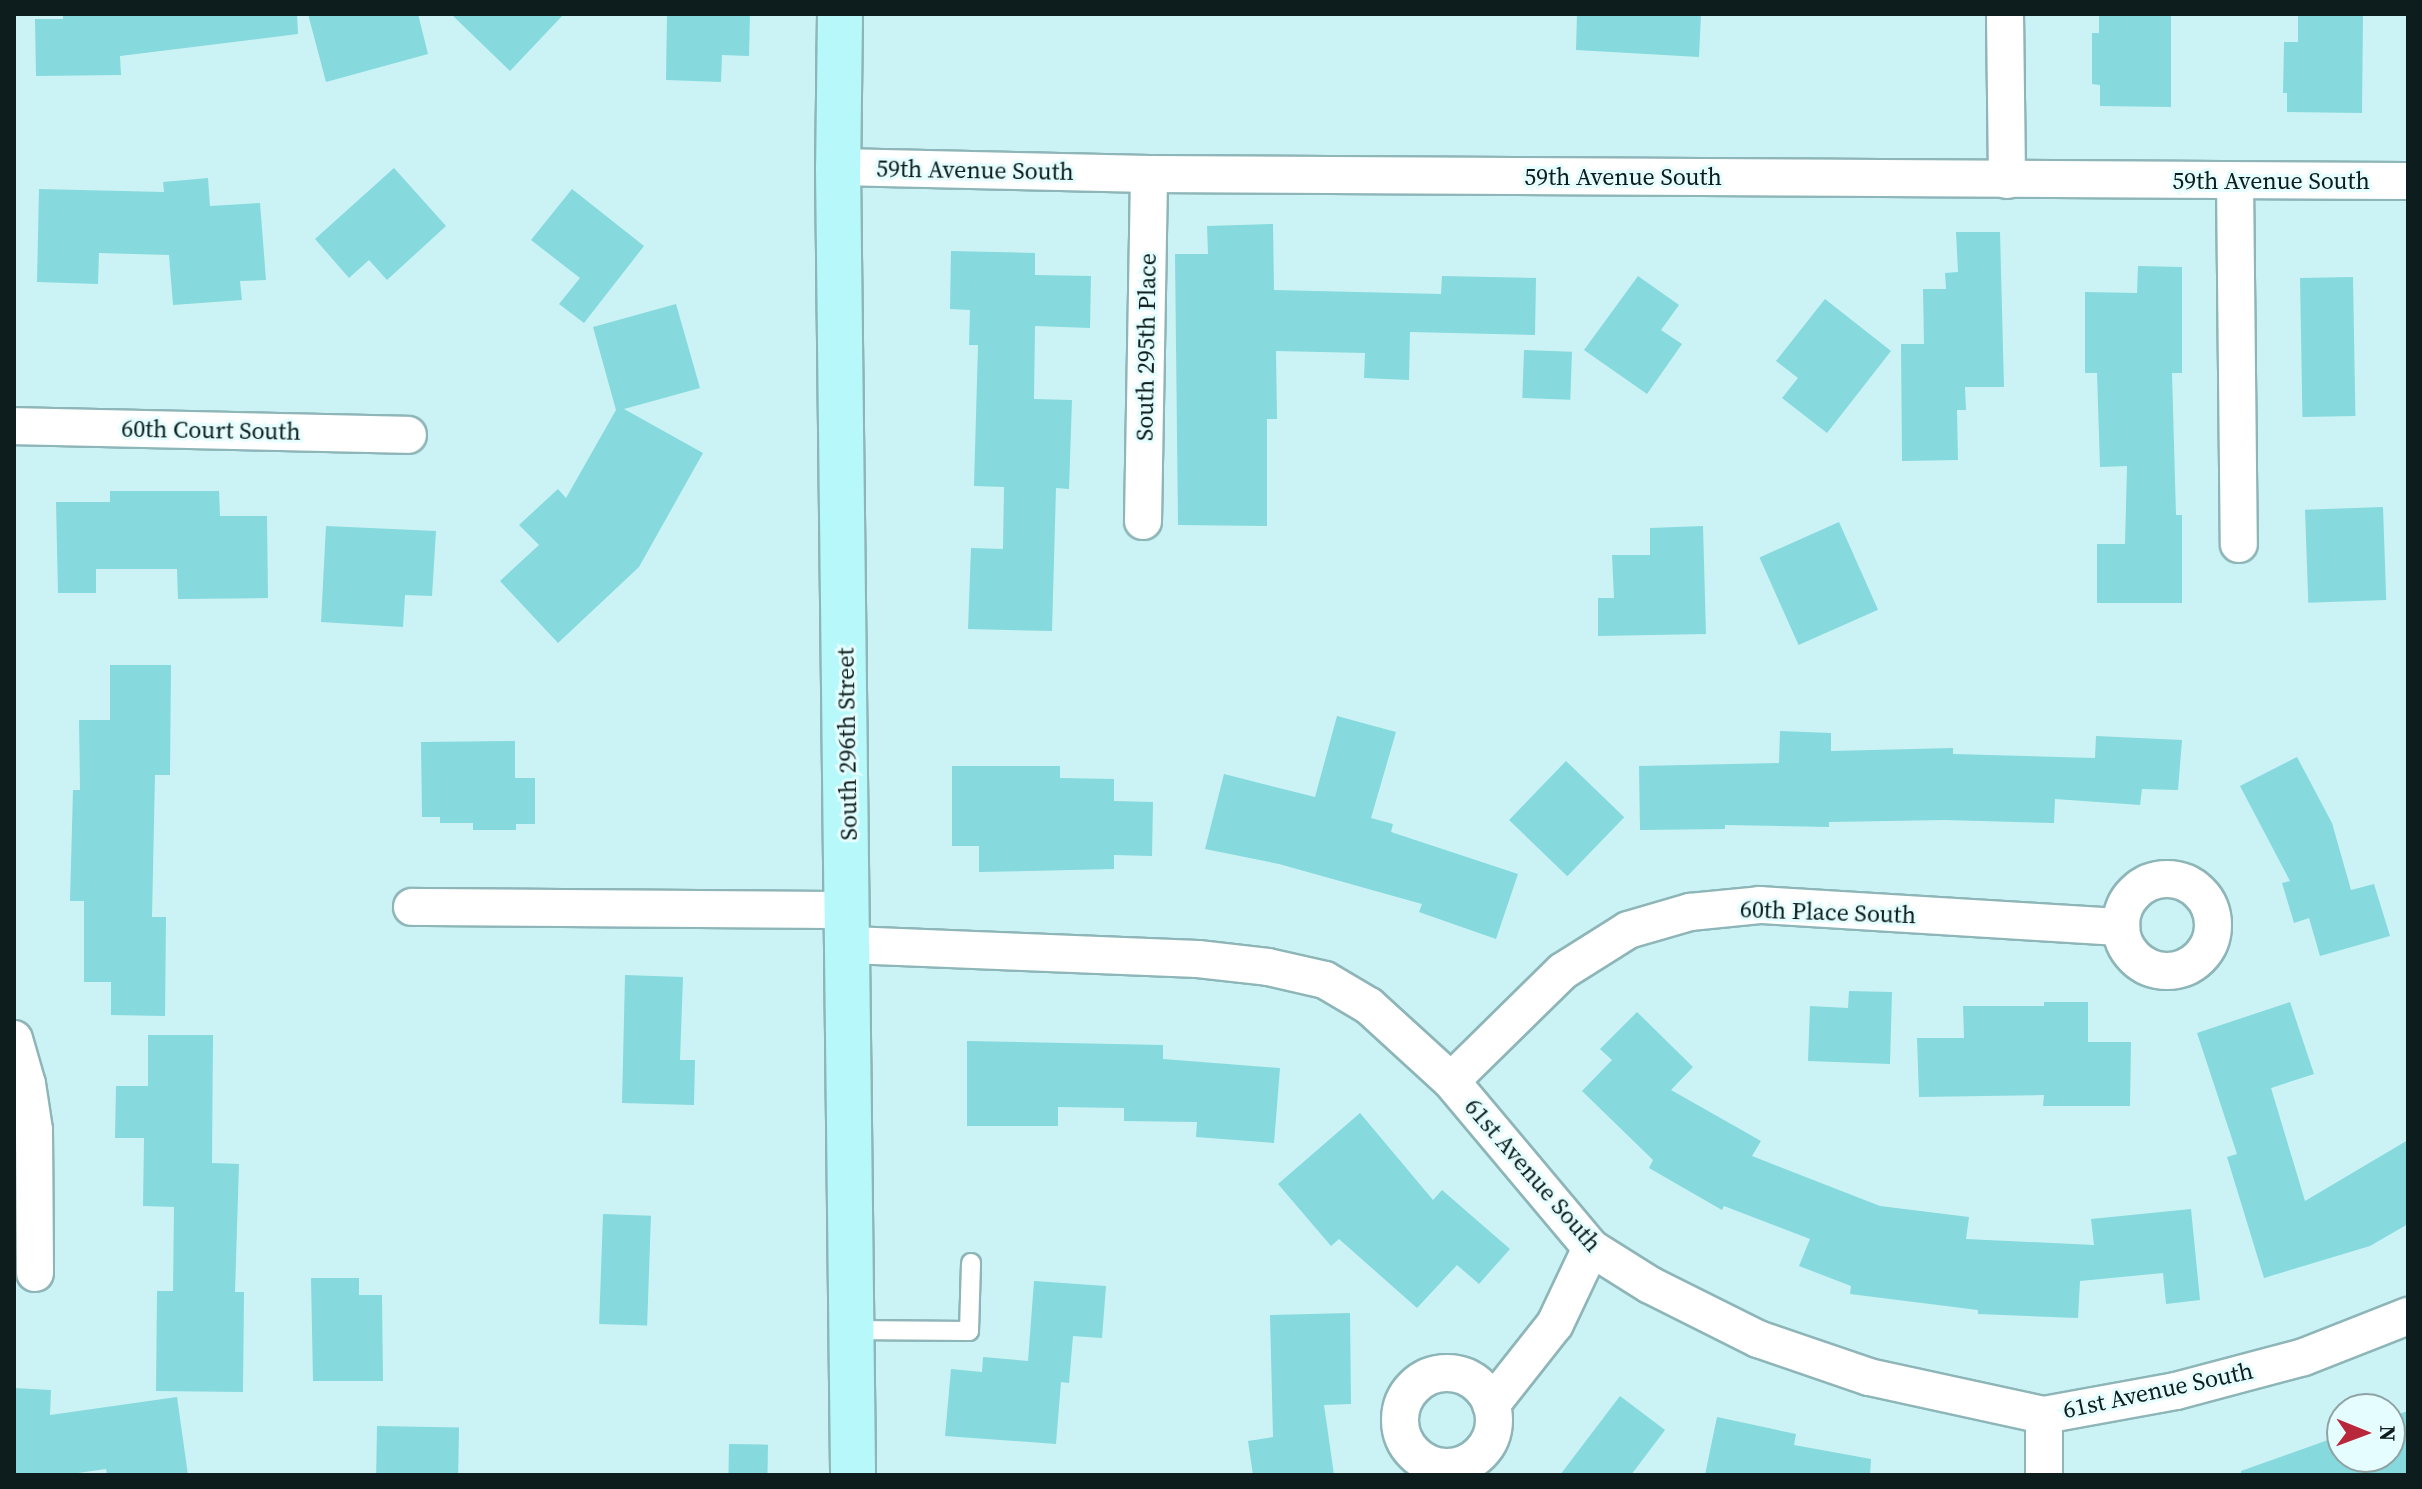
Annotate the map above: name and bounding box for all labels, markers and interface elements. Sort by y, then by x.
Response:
street label: 59th Avenue South [876,154,1074,186]
street label: 59th Avenue South [1524,163,1722,191]
street label: 59th Avenue South [2172,167,2370,195]
street label: South 295th Place [1130,253,1162,441]
street label: 60th Court South [121,414,301,446]
street label: South 296th Street [831,647,863,841]
street label: 60th Place South [1740,895,1916,929]
street label: 61st Avenue South [1459,1092,1607,1258]
street label: 61st Avenue South [2060,1356,2256,1424]
north arrow [2326,1393,2406,1473]
text: N [2373,1425,2403,1442]

